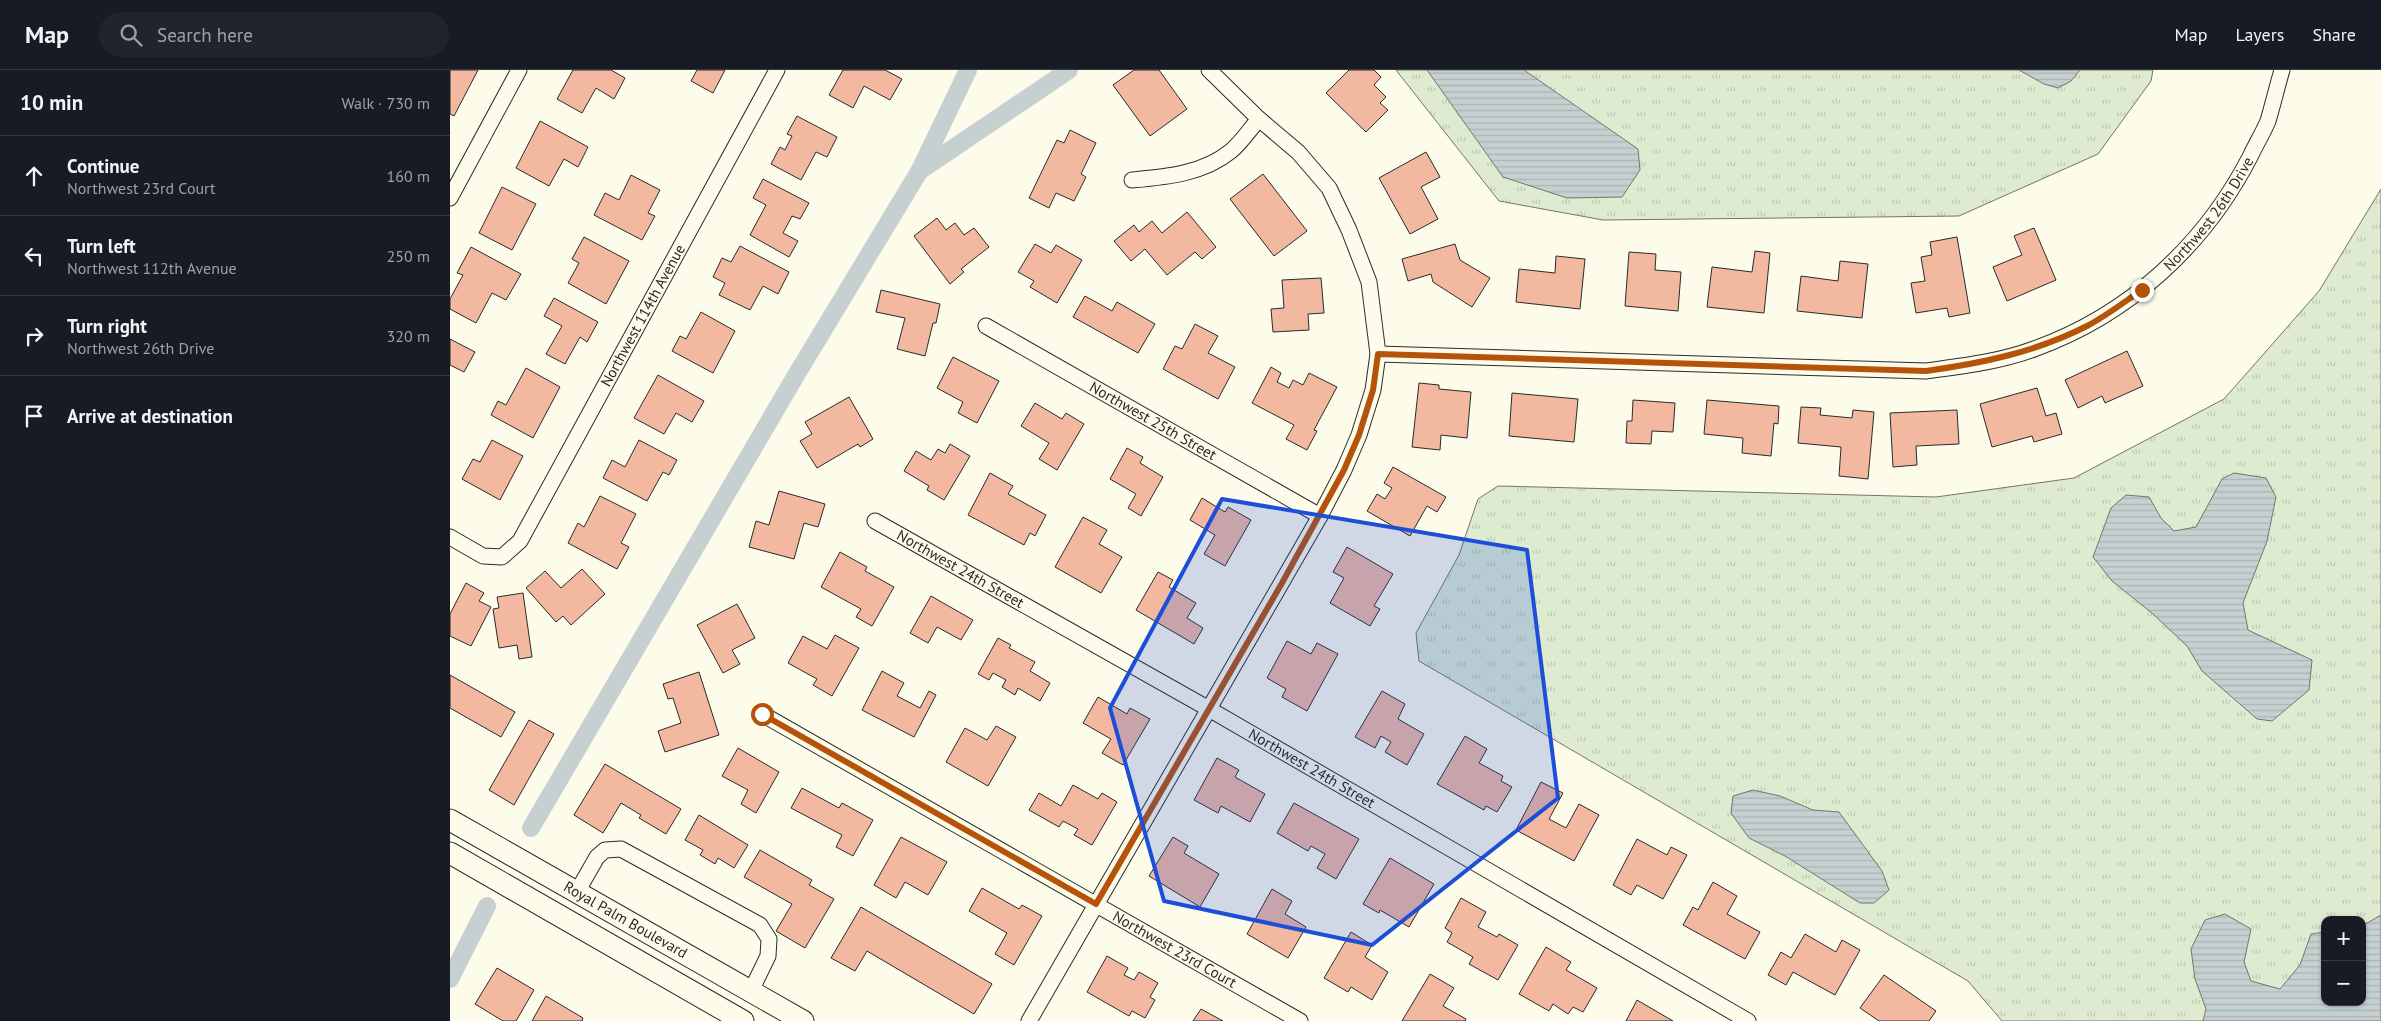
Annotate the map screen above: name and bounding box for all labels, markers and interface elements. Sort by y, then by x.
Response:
search box [99,12,449,57]
text: Map [25,19,69,50]
icon: search [117,21,145,49]
text: Search here [157,23,253,47]
text: Map [2175,23,2207,46]
text: Layers [2235,23,2284,46]
text: Share [2312,23,2356,46]
text: 10 min [20,89,83,116]
text: Walk · 730 m [341,93,430,113]
text: Continue [67,154,139,178]
street label: Northwest 26th Drive [2159,154,2257,275]
icon: ahead [20,162,48,190]
text: 160 m [387,166,430,186]
text: Northwest 23rd Court [67,178,215,198]
text: Turn left [67,234,136,258]
street label: Northwest 114th Avenue [596,241,689,390]
icon: left [20,242,48,270]
text: 250 m [387,246,430,266]
text: Northwest 112th Avenue [67,258,237,278]
route end [2131,279,2154,302]
text: Turn right [67,314,147,338]
icon: right [20,322,48,350]
text: 320 m [387,326,430,346]
text: Northwest 26th Drive [67,338,214,358]
street label: Northwest 25th Street [1086,377,1220,464]
icon: arrive [20,402,48,430]
text: Arrive at destination [67,404,233,428]
street label: Northwest 24th Street [894,525,1028,612]
route start [751,703,774,726]
street label: Northwest 24th Street [1245,724,1379,812]
street label: Royal Palm Boulevard [561,877,691,962]
street label: Northwest 23rd Court [1110,906,1240,992]
map controls [2321,916,2366,1006]
button: + [2321,916,2366,961]
button: − [2321,961,2366,1006]

